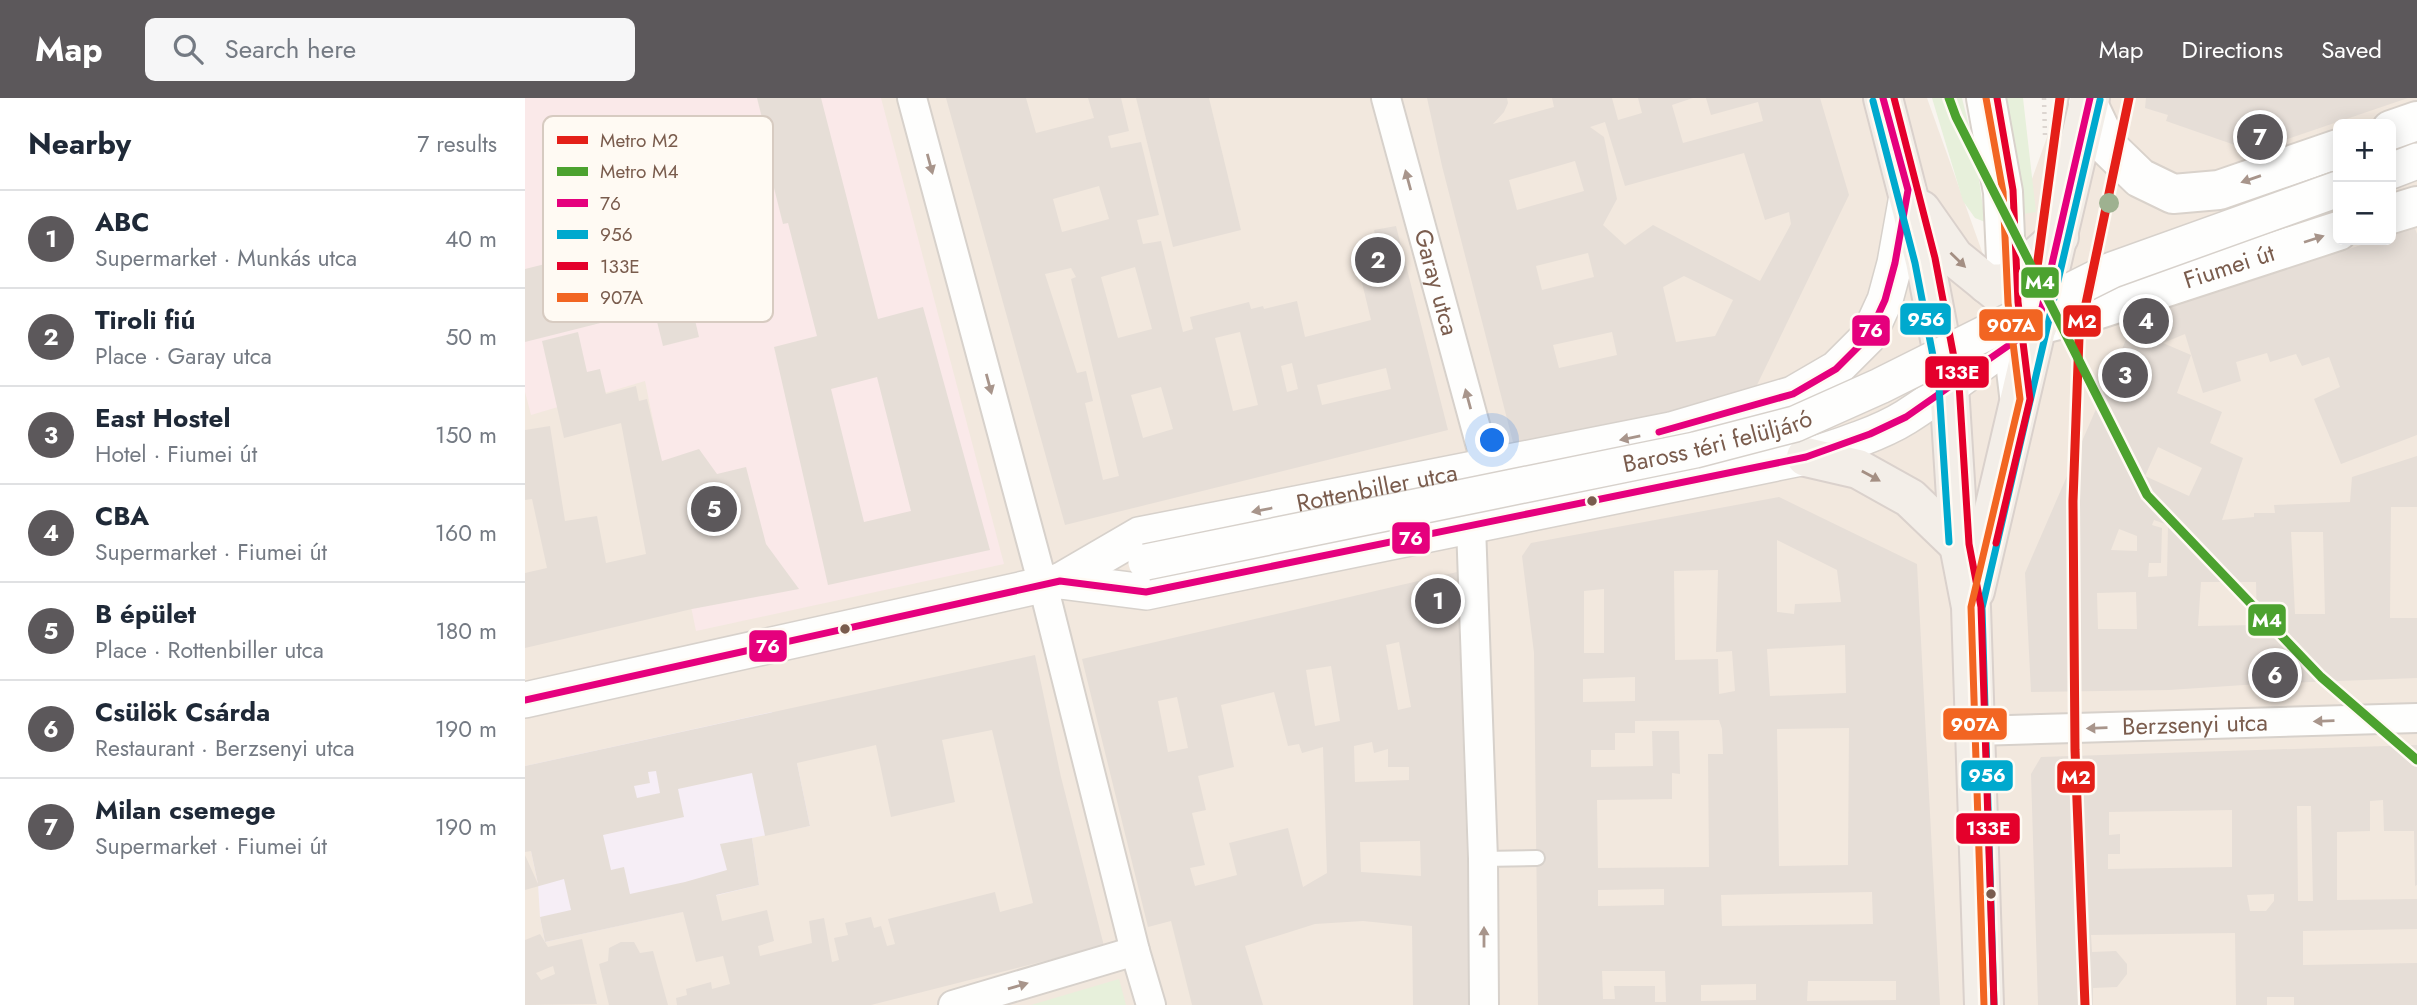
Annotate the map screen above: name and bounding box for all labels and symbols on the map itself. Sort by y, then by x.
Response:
pin: 7 [2237,111,2283,163]
legend [543,116,773,322]
text: Metro M2 [600,127,678,154]
one-way arrow [925,153,936,175]
text: Metro M4 [600,158,679,185]
one-way arrow [1402,169,1413,191]
one-way arrow [2240,174,2261,185]
text: 76 [600,190,621,217]
text: 956 [600,221,633,248]
street label: Garay utca [1405,225,1468,339]
pin: 2 [1355,234,1401,286]
one-way arrow [2303,234,2324,244]
street label: Fiumei út [2179,235,2279,297]
one-way arrow [1949,251,1966,267]
text: 133E [600,253,640,280]
line badge: M4 [2020,266,2060,299]
text: M4 [2025,269,2055,296]
text: 907A [600,284,643,311]
pin: 4 [2123,295,2169,347]
line badge: 956 [1899,302,1952,336]
line badge: M2 [2062,304,2102,338]
text: 956 [1907,306,1945,333]
line badge: 907A [1978,308,2044,342]
text: M2 [2067,308,2097,335]
text: 907A [1987,312,2035,339]
line badge: 76 [1851,314,1891,347]
text: 76 [1859,317,1883,344]
pin: 3 [2102,349,2148,401]
line badge: 133E [1924,355,1990,389]
text: 133E [1935,359,1979,386]
one-way arrow [984,373,995,395]
one-way arrow [1462,388,1473,410]
street label: Baross téri felüljáró [1620,401,1818,481]
your location [1475,423,1509,457]
one-way arrow [1619,432,1641,443]
street label: Rottenbiller utca [1293,455,1460,521]
one-way arrow [1862,470,1881,482]
pin: 5 [691,483,737,535]
unlabelled marker [1585,494,1599,508]
one-way arrow [1251,505,1273,516]
line badge: 76 [1391,521,1431,555]
text: 76 [1399,525,1423,552]
pin: 1 [1415,575,1461,627]
line badge: M4 [2247,603,2287,637]
text: M4 [2252,607,2282,634]
unlabelled marker [838,622,852,636]
line badge: 76 [748,629,788,663]
text: 76 [756,633,780,660]
pin: 6 [2252,649,2298,701]
street label: Berzsenyi utca [2122,704,2268,744]
line badge: 907A [1942,707,2008,741]
text: 907A [1951,711,1999,738]
one-way arrow [2313,715,2335,727]
one-way arrow [2086,722,2108,734]
line badge: 956 [1960,759,2014,792]
line badge: M2 [2056,760,2096,794]
text: 956 [1968,762,2006,789]
text: M2 [2061,764,2091,791]
line badge: 133E [1955,812,2021,845]
text: 133E [1966,815,2010,842]
unlabelled marker [1984,887,1998,901]
one-way arrow [1478,926,1489,948]
one-way arrow [1008,980,1029,990]

